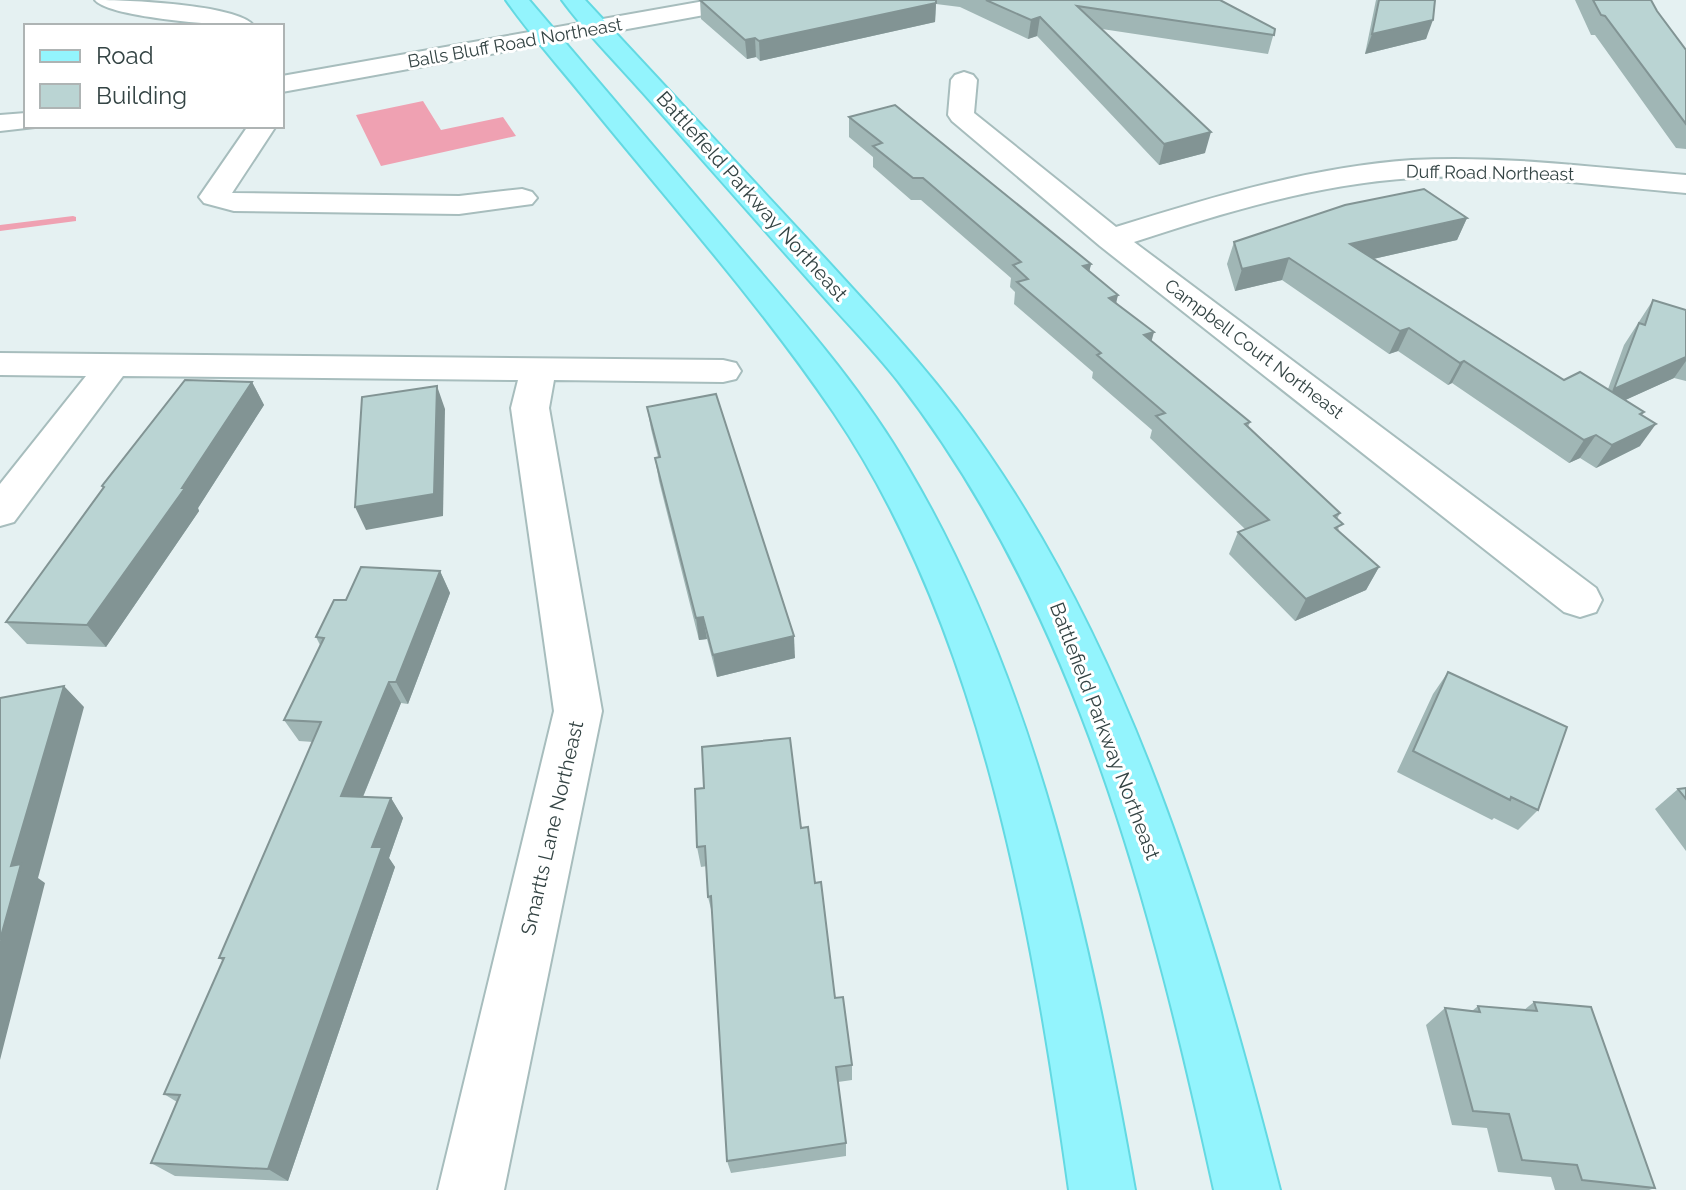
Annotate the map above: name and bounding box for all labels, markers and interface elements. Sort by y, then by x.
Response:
street label: Balls Bluff Road Northeast [406,13,624,72]
legend [24,24,284,128]
text: Road [96,41,154,70]
text: Building [96,81,187,110]
street label: Battlefield Parkway Northeast [651,86,853,306]
street label: Duff Road Northeast [1406,161,1574,184]
street label: Campbell Court Northeast [1161,274,1348,423]
street label: Battlefield Parkway Northeast [1045,599,1165,863]
street label: Smartts Lane Northeast [516,718,588,937]

